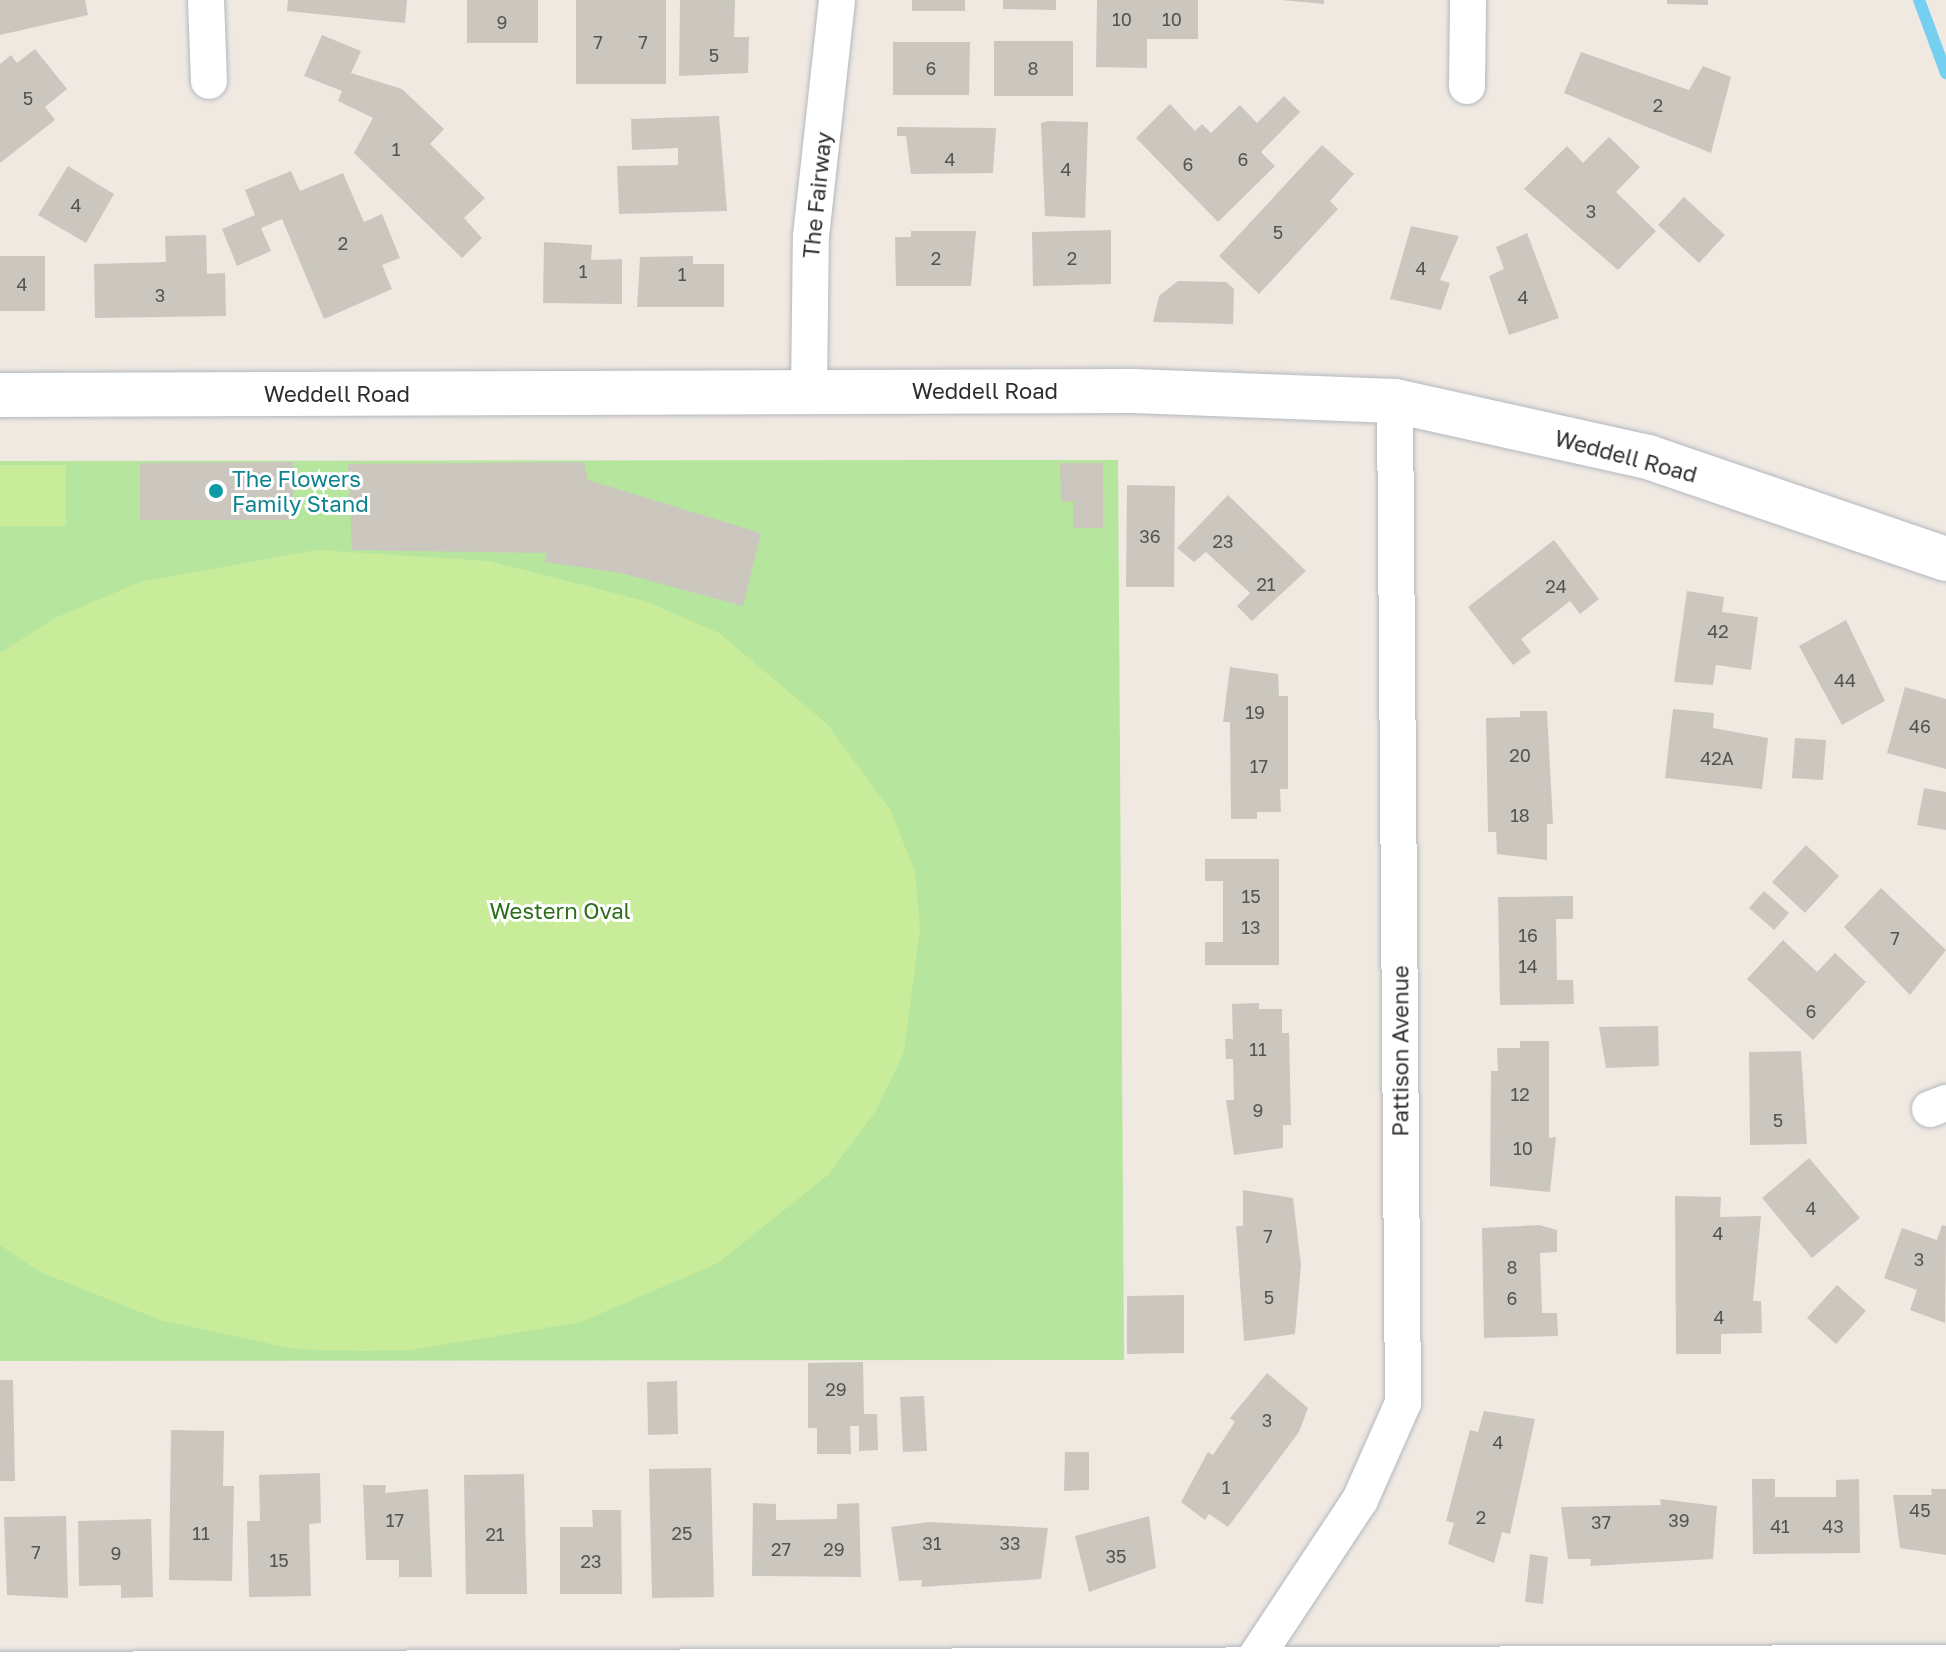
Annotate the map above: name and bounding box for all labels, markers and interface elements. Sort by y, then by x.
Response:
house number: 10 [1112,8,1132,30]
house number: 10 [1162,8,1182,30]
house number: 9 [497,11,507,33]
house number: 7 [593,31,603,53]
house number: 7 [638,31,648,53]
house number: 5 [709,44,719,66]
house number: 6 [926,57,936,79]
house number: 8 [1028,57,1038,79]
house number: 5 [23,87,33,109]
house number: 2 [1653,94,1663,116]
street label: The Fairway [797,130,837,260]
house number: 1 [392,138,400,160]
house number: 4 [945,148,955,170]
house number: 6 [1238,148,1248,170]
house number: 6 [1183,153,1193,175]
house number: 4 [1061,158,1071,180]
house number: 4 [71,194,81,216]
house number: 3 [1586,200,1596,222]
house number: 5 [1273,221,1283,243]
house number: 2 [338,232,348,254]
house number: 2 [931,247,941,269]
house number: 2 [1067,247,1077,269]
house number: 4 [1416,257,1426,279]
house number: 1 [579,260,587,282]
house number: 1 [678,263,686,285]
house number: 4 [17,273,27,295]
house number: 3 [155,284,165,306]
house number: 4 [1518,286,1528,308]
street label: Weddell Road [912,378,1058,404]
street label: Weddell Road [264,381,410,407]
street label: Weddell Road [1552,424,1700,488]
place label: The Flowers Family Stand [232,465,369,516]
marker: The Flowers Family Stand [207,482,225,500]
house number: 36 [1139,525,1161,547]
house number: 23 [1213,530,1233,552]
house number: 21 [1256,573,1276,595]
house number: 24 [1545,575,1567,597]
house number: 42 [1707,620,1729,642]
house number: 44 [1834,669,1856,691]
house number: 19 [1245,701,1265,723]
house number: 46 [1909,715,1931,737]
house number: 20 [1509,744,1531,766]
house number: 42A [1700,747,1734,769]
house number: 17 [1250,755,1268,777]
house number: 18 [1510,804,1530,826]
house number: 15 [1241,885,1261,907]
park label: Western Oval [489,898,631,924]
house number: 13 [1241,916,1261,938]
house number: 16 [1518,924,1538,946]
house number: 7 [1890,927,1900,949]
house number: 14 [1518,955,1538,977]
street label: Pattison Avenue [1387,965,1413,1137]
house number: 6 [1806,1000,1816,1022]
house number: 11 [1249,1038,1267,1060]
house number: 12 [1510,1083,1530,1105]
house number: 9 [1253,1099,1263,1121]
house number: 5 [1773,1109,1783,1131]
house number: 10 [1513,1137,1533,1159]
house number: 4 [1806,1197,1816,1219]
house number: 4 [1713,1222,1723,1244]
house number: 7 [1263,1225,1273,1247]
house number: 3 [1914,1248,1924,1270]
house number: 8 [1507,1256,1517,1278]
house number: 5 [1264,1286,1274,1308]
house number: 6 [1507,1287,1517,1309]
house number: 4 [1714,1306,1724,1328]
house number: 29 [825,1378,847,1400]
house number: 3 [1262,1409,1272,1431]
house number: 4 [1493,1431,1503,1453]
house number: 1 [1222,1476,1230,1498]
house number: 45 [1909,1499,1931,1521]
house number: 2 [1476,1506,1486,1528]
house number: 17 [386,1509,404,1531]
house number: 39 [1668,1509,1690,1531]
house number: 37 [1591,1511,1611,1533]
house number: 41 [1770,1515,1790,1537]
house number: 43 [1822,1515,1844,1537]
house number: 11 [192,1522,210,1544]
house number: 25 [672,1522,692,1544]
house number: 21 [485,1523,505,1545]
house number: 31 [922,1532,942,1554]
house number: 33 [999,1532,1021,1554]
house number: 27 [771,1538,791,1560]
house number: 29 [823,1538,845,1560]
house number: 7 [31,1541,41,1563]
house number: 9 [111,1542,121,1564]
house number: 35 [1106,1545,1126,1567]
house number: 15 [269,1549,289,1571]
house number: 23 [581,1550,601,1572]

